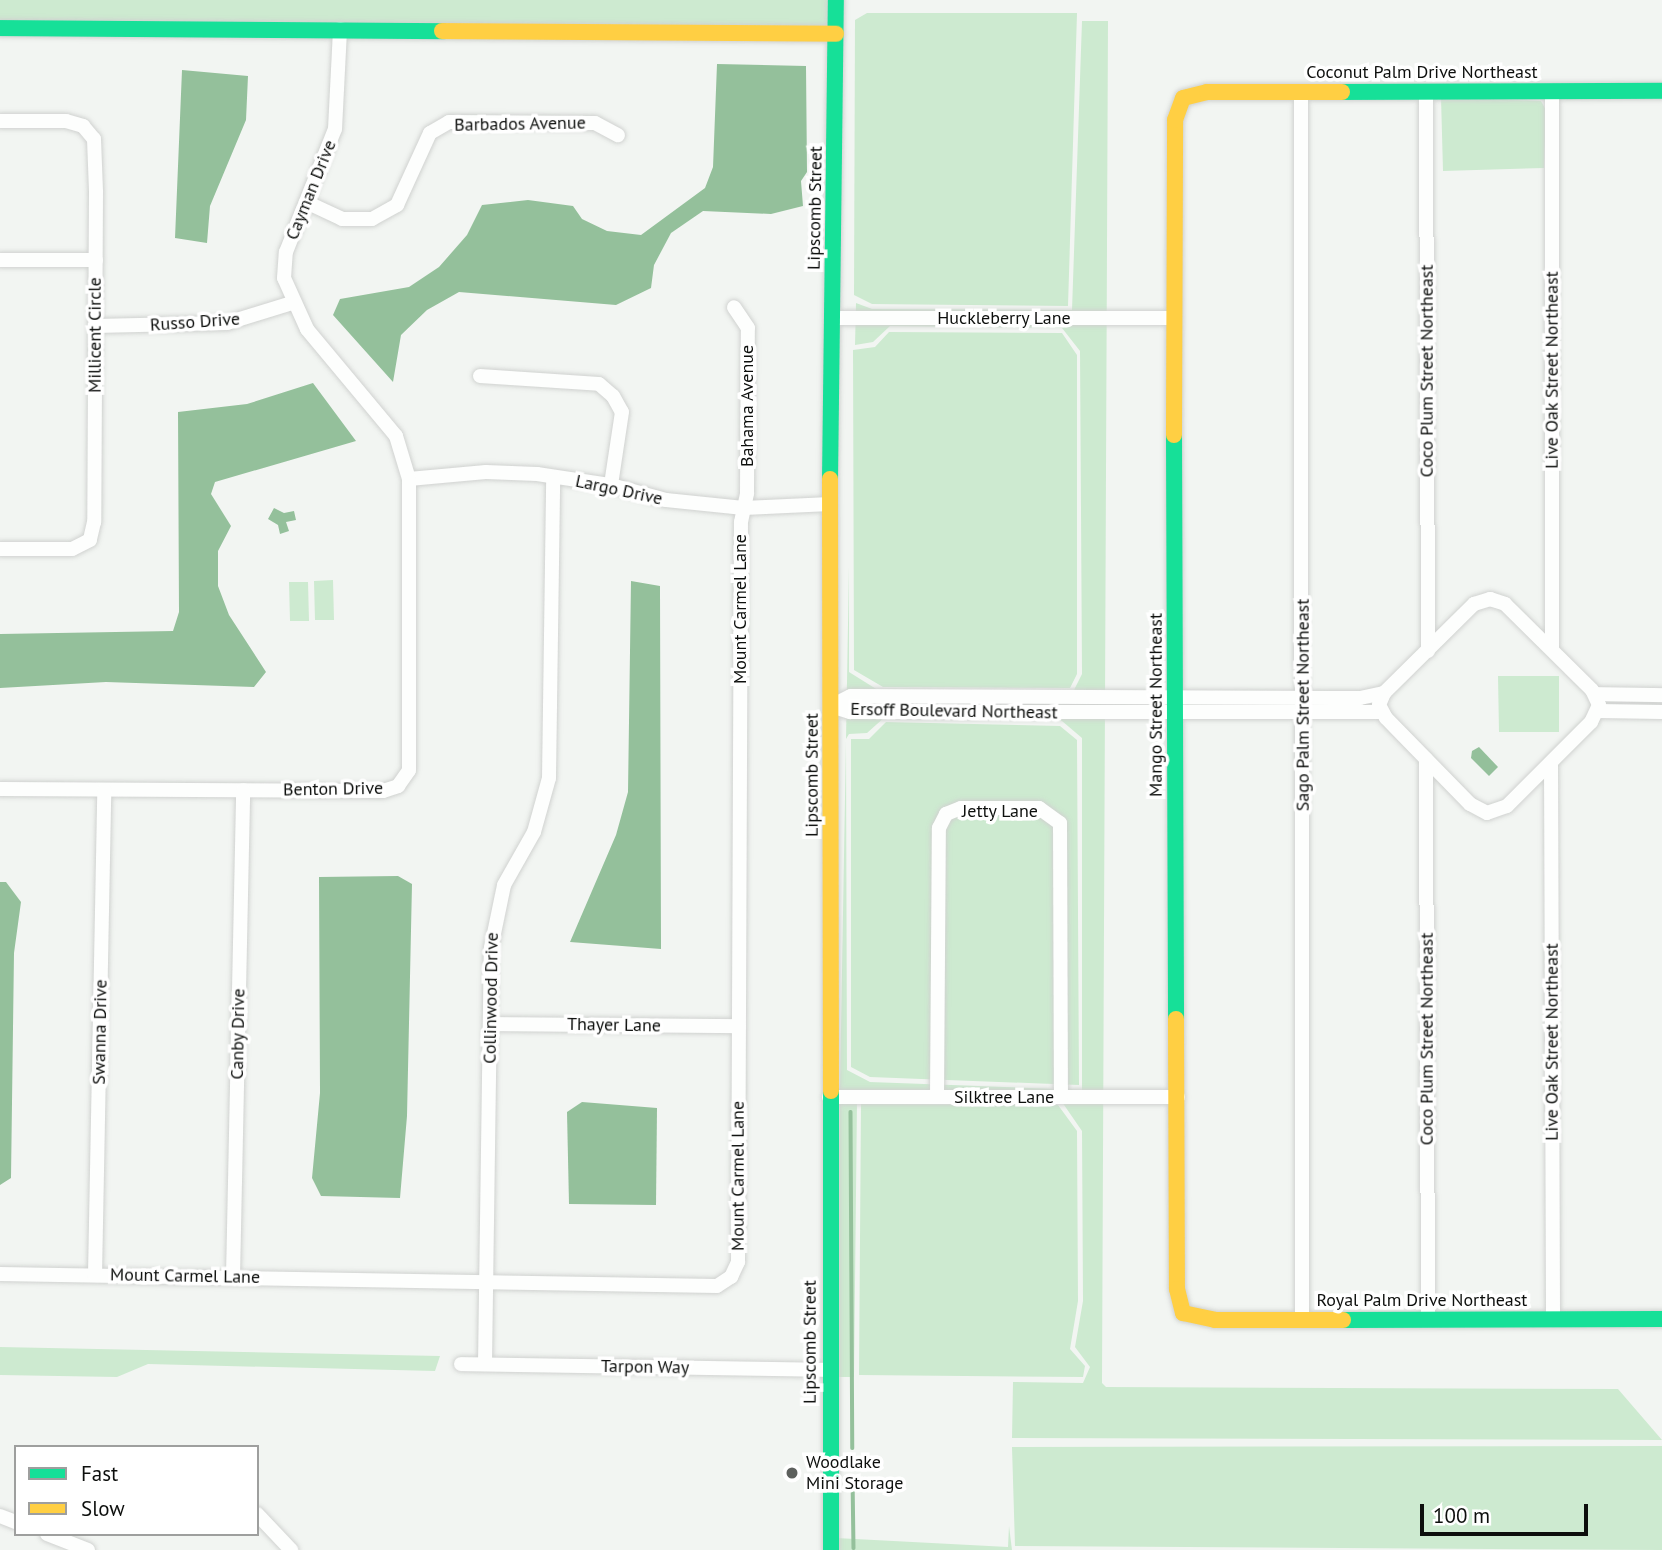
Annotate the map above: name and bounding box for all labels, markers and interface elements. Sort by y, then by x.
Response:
street label: Coconut Palm Drive Northeast [1306,61,1538,83]
street label: Barbados Avenue [454,112,586,136]
street label: Cayman Drive [281,137,341,243]
street label: Lipscomb Street [803,146,827,270]
street label: Coco Plum Street Northeast [1416,265,1438,477]
street label: Live Oak Street Northeast [1541,271,1563,469]
street label: Millicent Circle [84,277,106,393]
street label: Huckleberry Lane [937,307,1071,329]
street label: Russo Drive [149,308,241,336]
street label: Bahama Avenue [736,345,758,467]
street label: Largo Drive [573,470,665,510]
street label: Mount Carmel Lane [729,534,751,684]
street label: Sago Palm Street Northeast [1292,599,1314,811]
street label: Mango Street Northeast [1145,613,1167,797]
street label: Ersoff Boulevard Northeast [850,698,1058,724]
street label: Lipscomb Street [801,713,823,837]
street label: Benton Drive [283,777,383,801]
street label: Jetty Lane [962,800,1038,822]
street label: Collinwood Drive [479,932,503,1064]
street label: Coco Plum Street Northeast [1416,933,1438,1145]
street label: Live Oak Street Northeast [1541,943,1563,1141]
street label: Swanna Drive [88,979,112,1085]
street label: Canby Drive [226,988,250,1080]
street label: Thayer Lane [567,1013,661,1037]
street label: Silktree Lane [954,1086,1054,1108]
street label: Mount Carmel Lane [727,1101,749,1251]
street label: Mount Carmel Lane [110,1264,260,1288]
street label: Lipscomb Street [799,1280,821,1404]
street label: Royal Palm Drive Northeast [1317,1289,1527,1311]
street label: Tarpon Way [600,1355,690,1379]
legend [14,1445,259,1536]
place label: Woodlake Mini Storage [806,1452,904,1494]
text: Fast [81,1460,118,1487]
marker: Woodlake Mini Storage [784,1465,800,1481]
scale bar [1424,1490,1592,1534]
text: Slow [81,1495,125,1522]
text: 100 m [1433,1502,1490,1529]

